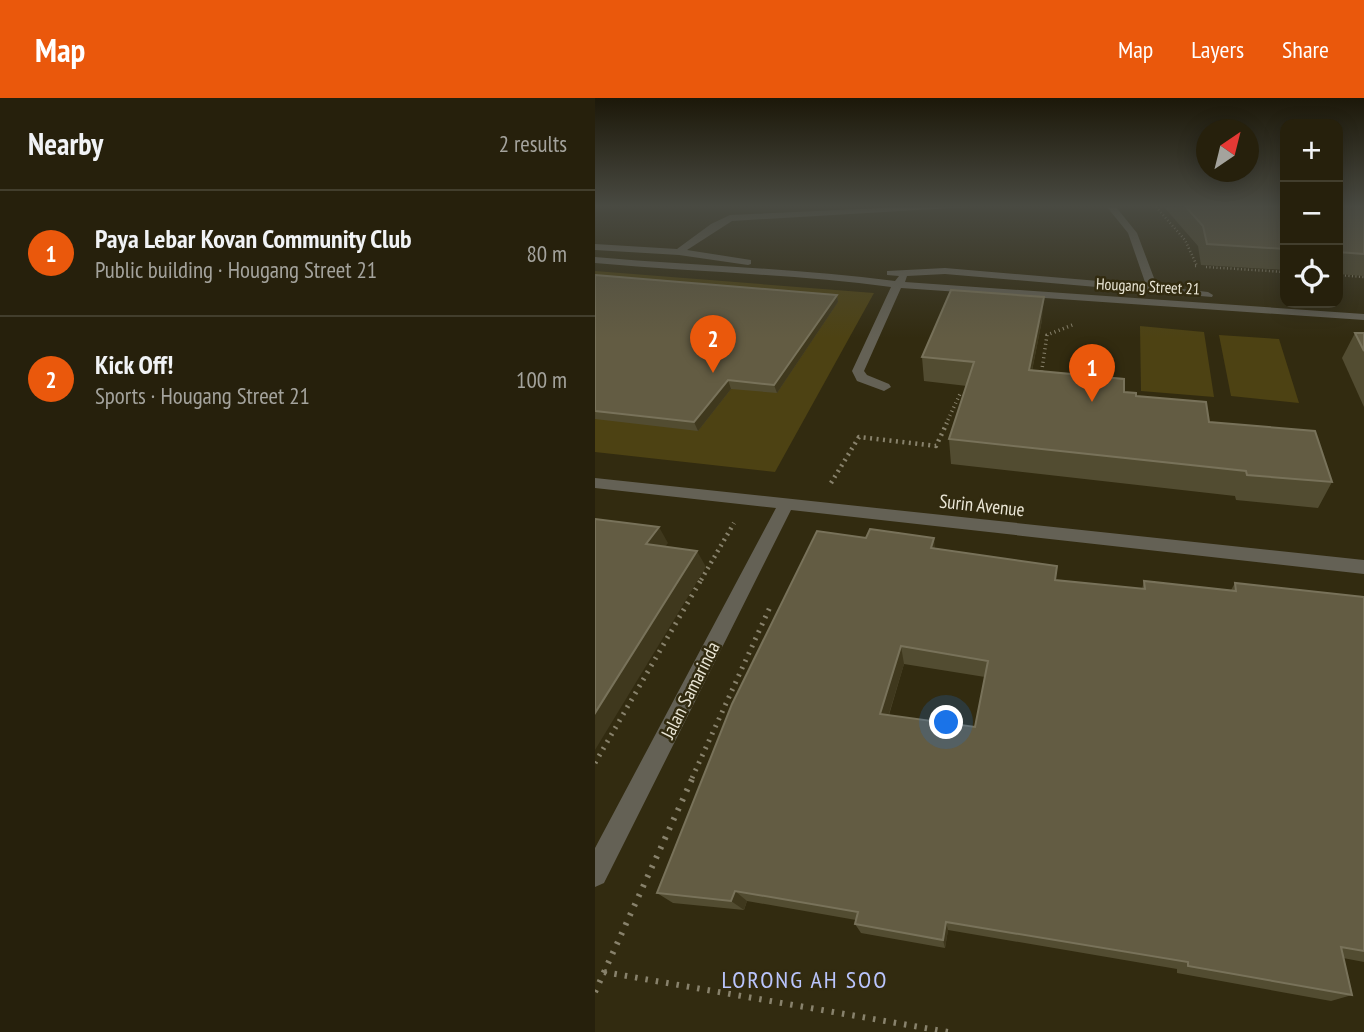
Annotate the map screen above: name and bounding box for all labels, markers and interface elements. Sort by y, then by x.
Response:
text: Map [35,28,85,71]
text: Map [1118,34,1153,65]
text: Layers [1191,34,1244,65]
text: Share [1282,34,1329,65]
north arrow [1196,119,1259,182]
map controls [1280,119,1343,308]
button: + [1280,119,1343,182]
text: Nearby [28,124,103,163]
text: 2 results [499,129,567,158]
button: − [1280,182,1343,245]
text: Paya Lebar Kovan Community Club [95,222,412,255]
text: 1 [46,239,57,268]
text: 80 m [526,239,567,268]
button: locate [1280,245,1343,308]
text: Public building · Hougang Street 21 [95,255,377,284]
street label: Hougang Street 21 [1096,273,1200,299]
pin: 2 [690,315,736,373]
pin: 1 [1069,344,1115,402]
text: Kick Off! [95,348,173,381]
text: 2 [46,365,57,394]
text: 100 m [516,365,567,394]
text: Sports · Hougang Street 21 [95,381,310,410]
street label: Surin Avenue [938,489,1026,521]
street label: Jalan Samarinda [655,637,725,743]
your location [929,705,963,739]
district label: LORONG AH SOO [722,964,888,995]

